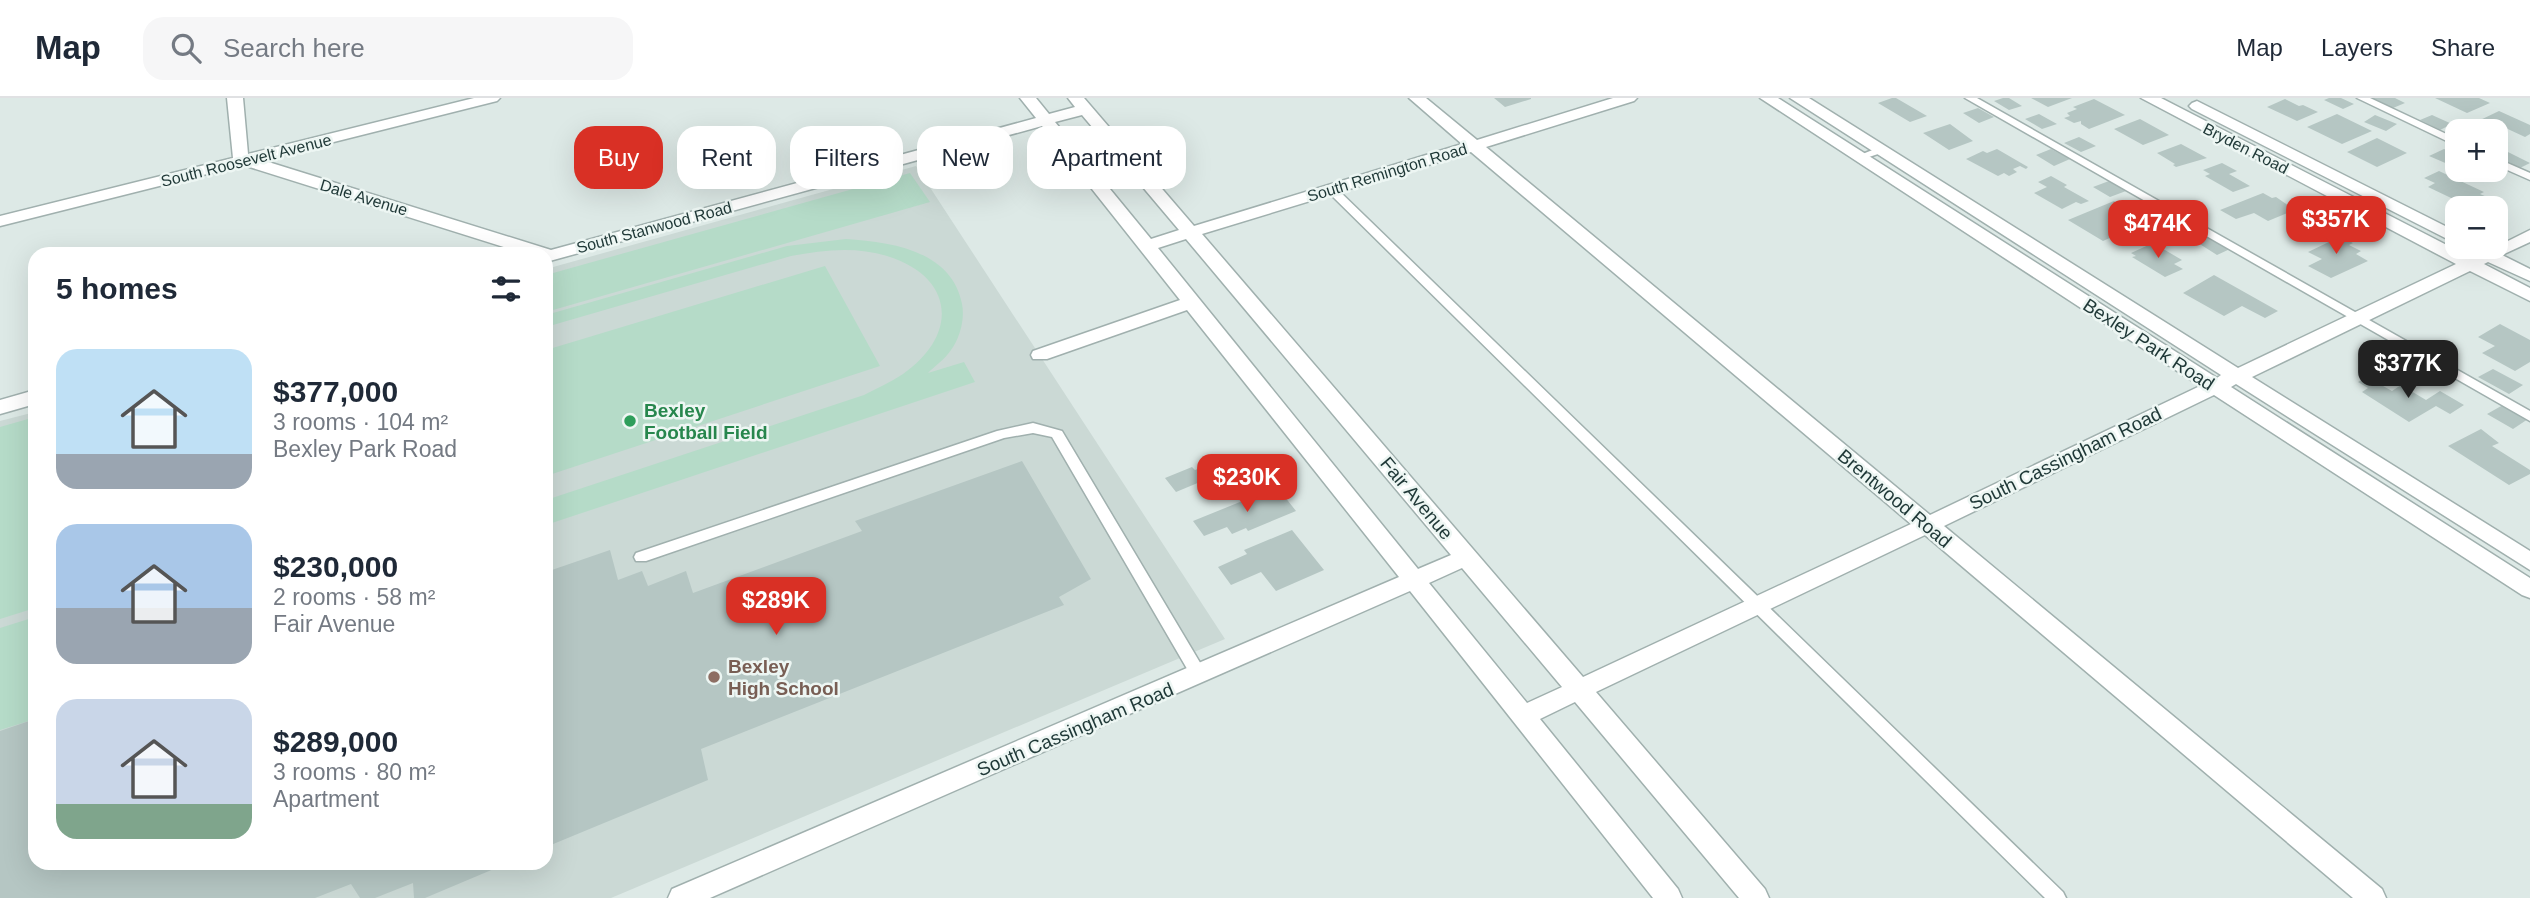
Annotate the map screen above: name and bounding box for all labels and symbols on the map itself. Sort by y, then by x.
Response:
street label: Bryden Road [2200,120,2291,177]
street label: South Roosevelt Avenue [159,131,333,190]
street label: South Remington Road [1305,140,1469,205]
street label: Dale Avenue [318,176,410,219]
pin: $357K [2287,197,2385,256]
street label: South Stanwood Road [575,199,734,256]
pin: $474K [2109,200,2207,260]
street label: Bexley Park Road [2079,294,2218,395]
pin: $377K [2359,341,2457,400]
place label: Bexley Football Field [644,400,768,443]
street label: South Cassingham Road [1966,403,2165,514]
marker: Bexley Football Field [622,413,638,429]
street label: Brentwood Road [1834,445,1956,552]
street label: Fair Avenue [1376,453,1457,544]
pin: $230K [1198,454,1296,514]
pin: $289K [727,578,825,637]
place label: Bexley High School [728,656,839,699]
marker: Bexley High School [706,669,722,685]
street label: South Cassingham Road [974,679,1177,780]

